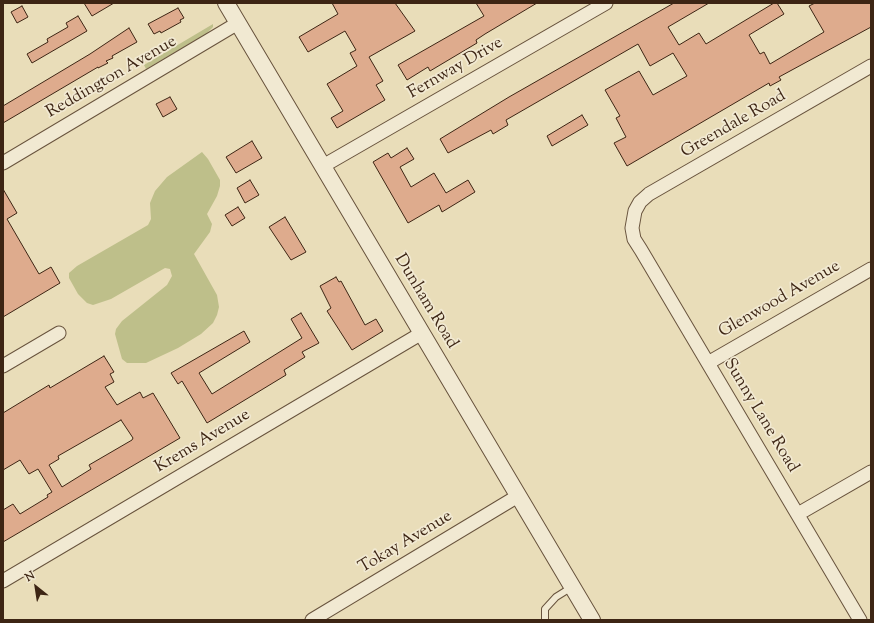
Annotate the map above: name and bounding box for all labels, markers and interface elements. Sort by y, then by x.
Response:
street label: Reddington Avenue [43,32,181,124]
street label: Fernway Drive [405,34,507,104]
street label: Greendale Road [678,87,790,163]
street label: Dunham Road [389,251,461,353]
street label: Glenwood Avenue [716,257,844,343]
street label: Sunny Lane Road [718,355,802,477]
street label: Krems Avenue [152,406,254,478]
street label: Tokay Avenue [356,507,456,579]
north arrow [16,567,56,607]
text: N [22,567,38,586]

